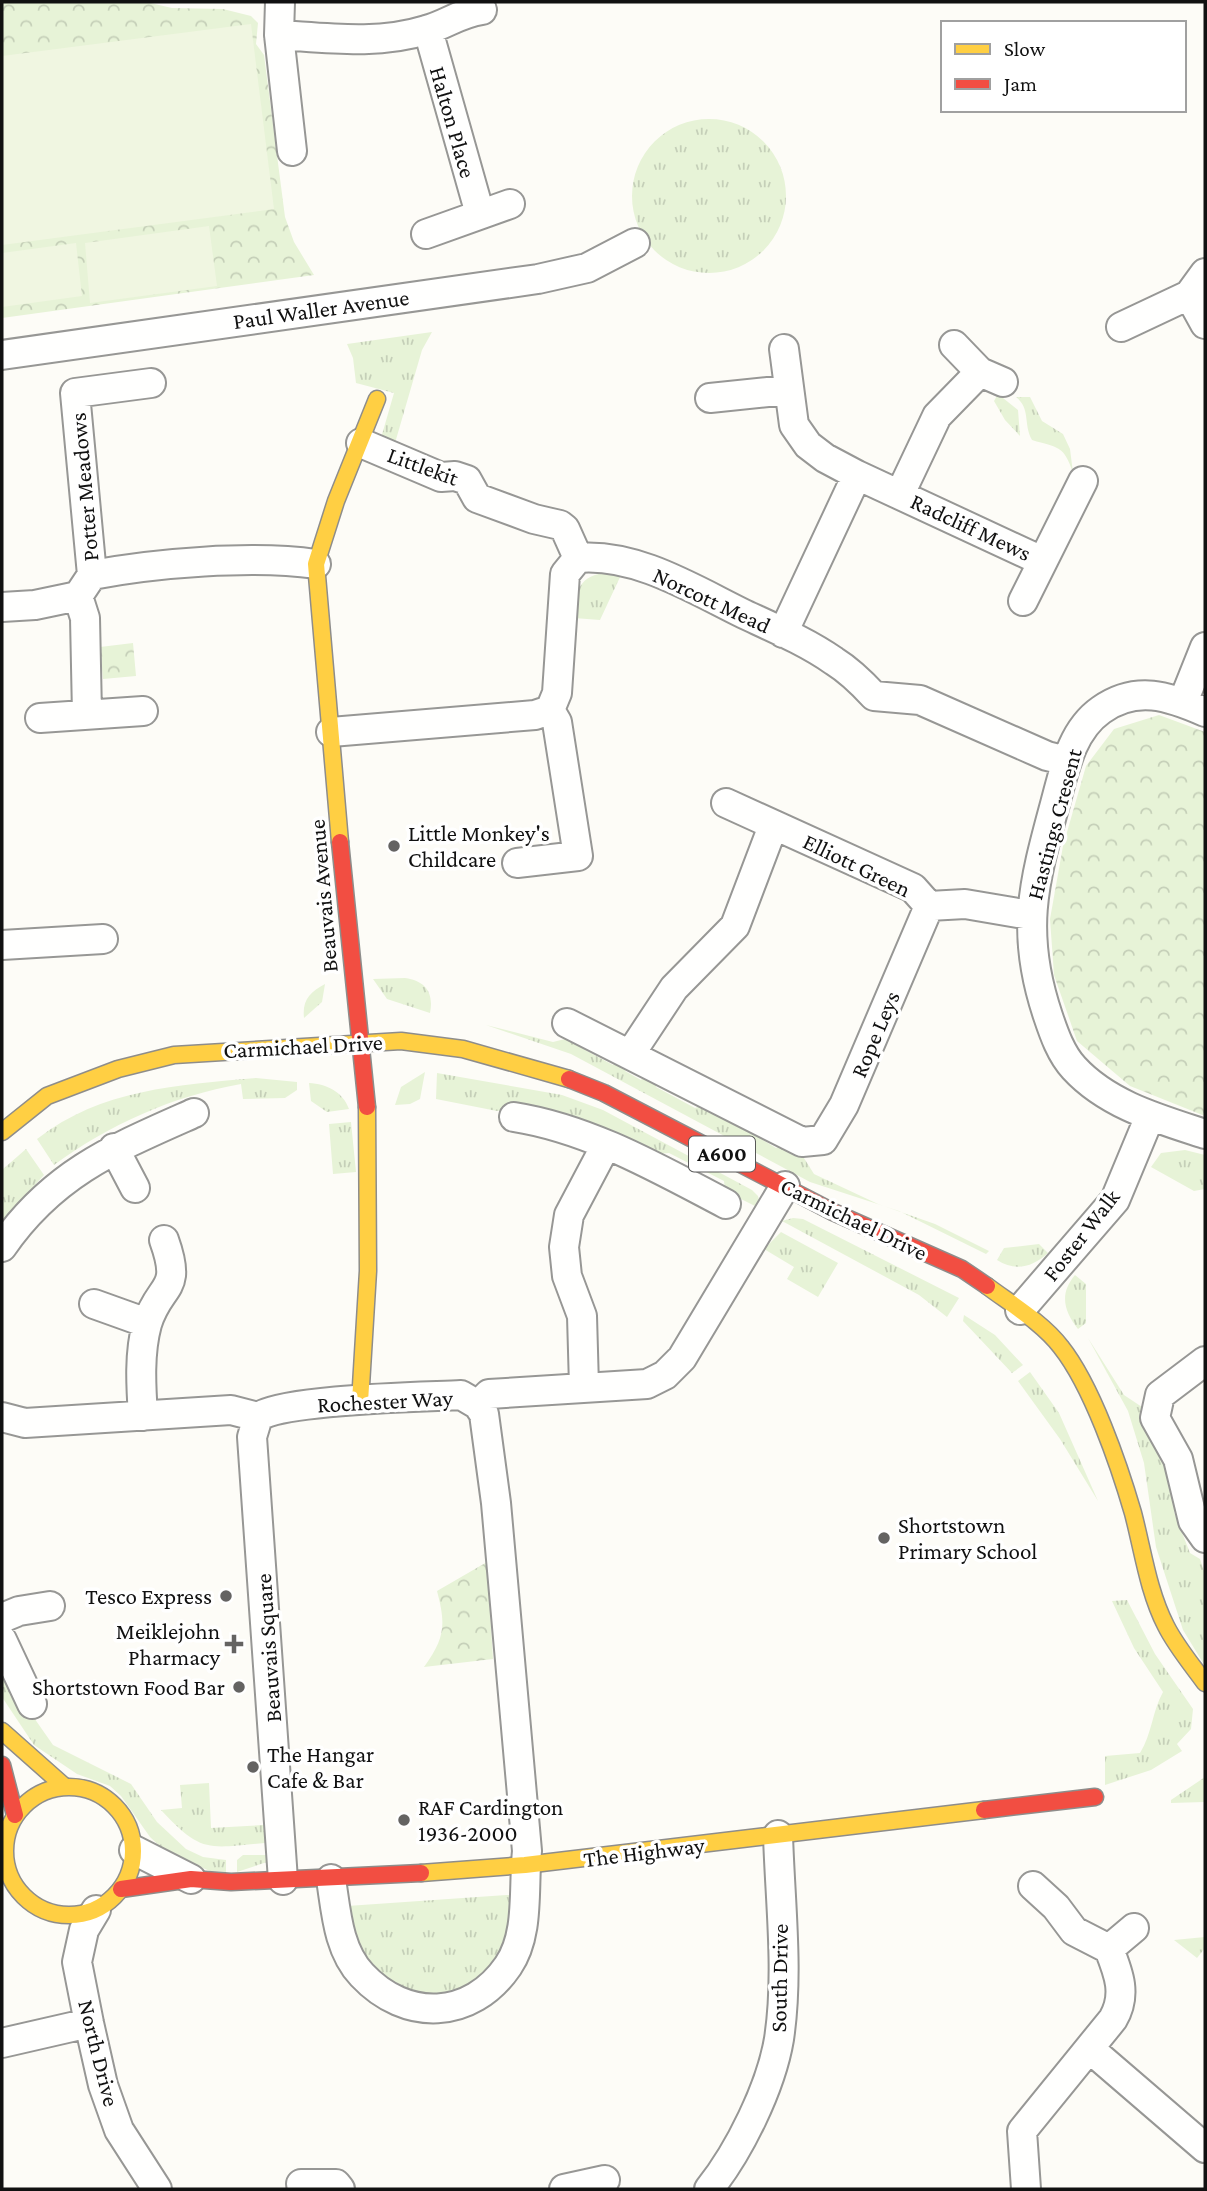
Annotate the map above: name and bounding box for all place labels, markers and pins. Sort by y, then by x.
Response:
place label: Little Monkey's Childcare [408,820,550,872]
marker: Little Monkey's Childcare [386,838,402,854]
place label: Shortstown Primary School [898,1512,1037,1564]
marker: Shortstown Primary School [876,1530,892,1546]
place label: Tesco Express [85,1583,212,1609]
marker: Tesco Express [218,1588,234,1604]
place label: Meiklejohn Pharmacy [116,1618,220,1670]
marker: Meiklejohn Pharmacy [226,1636,242,1652]
place label: Shortstown Food Bar [32,1674,225,1700]
marker: Shortstown Food Bar [231,1679,247,1695]
place label: The Hangar Cafe & Bar [267,1741,374,1793]
marker: The Hangar Cafe & Bar [245,1759,261,1775]
place label: RAF Cardington 1936-2000 [418,1794,563,1846]
marker: RAF Cardington 1936-2000 [396,1812,412,1828]

